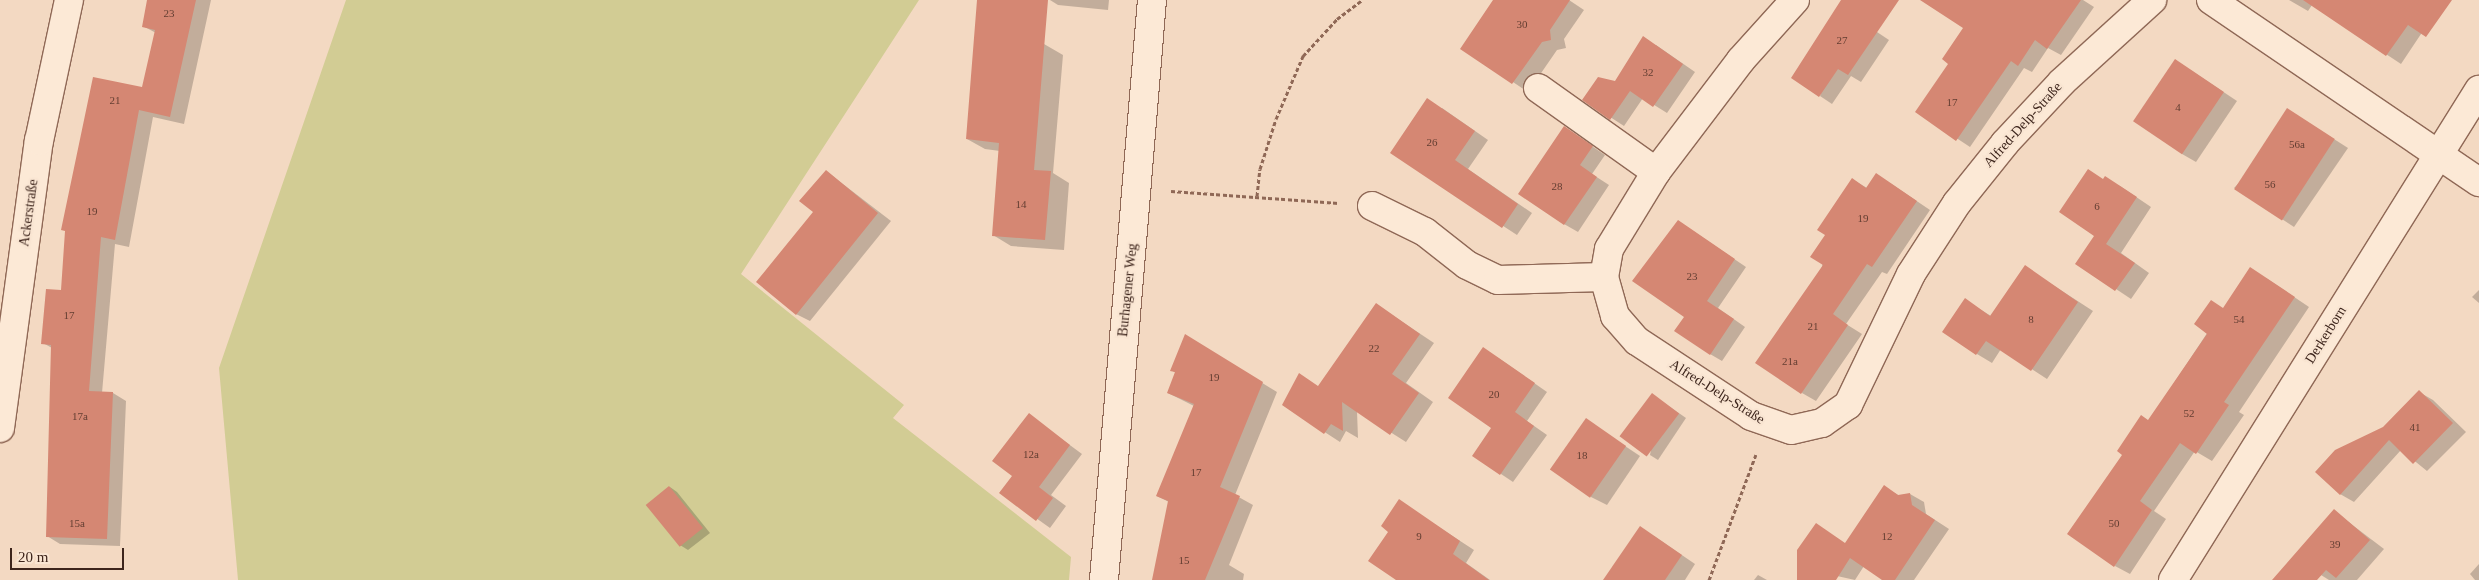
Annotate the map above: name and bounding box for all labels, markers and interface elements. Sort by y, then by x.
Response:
house number: 23 [163,6,174,20]
house number: 30 [1516,17,1528,31]
house number: 27 [1836,33,1848,47]
house number: 32 [1642,65,1654,79]
street label: Alfred-Delp-Straße [1980,79,2066,171]
house number: 21 [110,93,120,107]
house number: 17 [1946,95,1958,109]
house number: 4 [2175,100,2181,114]
house number: 26 [1426,135,1438,149]
house number: 56a [2289,137,2305,151]
house number: 56 [2264,177,2276,191]
street label: Ackerstraße [16,178,42,248]
house number: 28 [1551,179,1562,193]
house number: 14 [1016,197,1026,211]
house number: 6 [2094,199,2100,213]
house number: 19 [86,204,98,218]
house number: 19 [1858,211,1869,225]
street label: Burhagener Weg [1115,242,1141,338]
house number: 23 [1686,269,1698,283]
street label: Derkerborn [2302,303,2350,367]
house number: 17 [64,308,74,322]
house number: 8 [2028,312,2034,326]
house number: 54 [2234,312,2244,326]
house number: 21 [1808,319,1819,333]
house number: 22 [1368,341,1380,355]
house number: 21a [1782,354,1798,368]
street label: Alfred-Delp-Straße [1666,356,1768,428]
house number: 19 [1208,370,1220,384]
house number: 20 [1488,387,1500,401]
house number: 52 [2184,406,2194,420]
house number: 17a [72,409,88,423]
house number: 41 [2410,420,2420,434]
house number: 12a [1023,447,1039,461]
house number: 18 [1576,448,1588,462]
house number: 17 [1190,465,1202,479]
house number: 15a [69,516,85,530]
house number: 50 [2108,516,2120,530]
house number: 9 [1416,529,1422,543]
house number: 12 [1881,529,1892,543]
house number: 39 [2330,537,2340,551]
scale bar [12,538,126,570]
text: 20 m [18,549,48,565]
house number: 15 [1178,553,1190,567]

